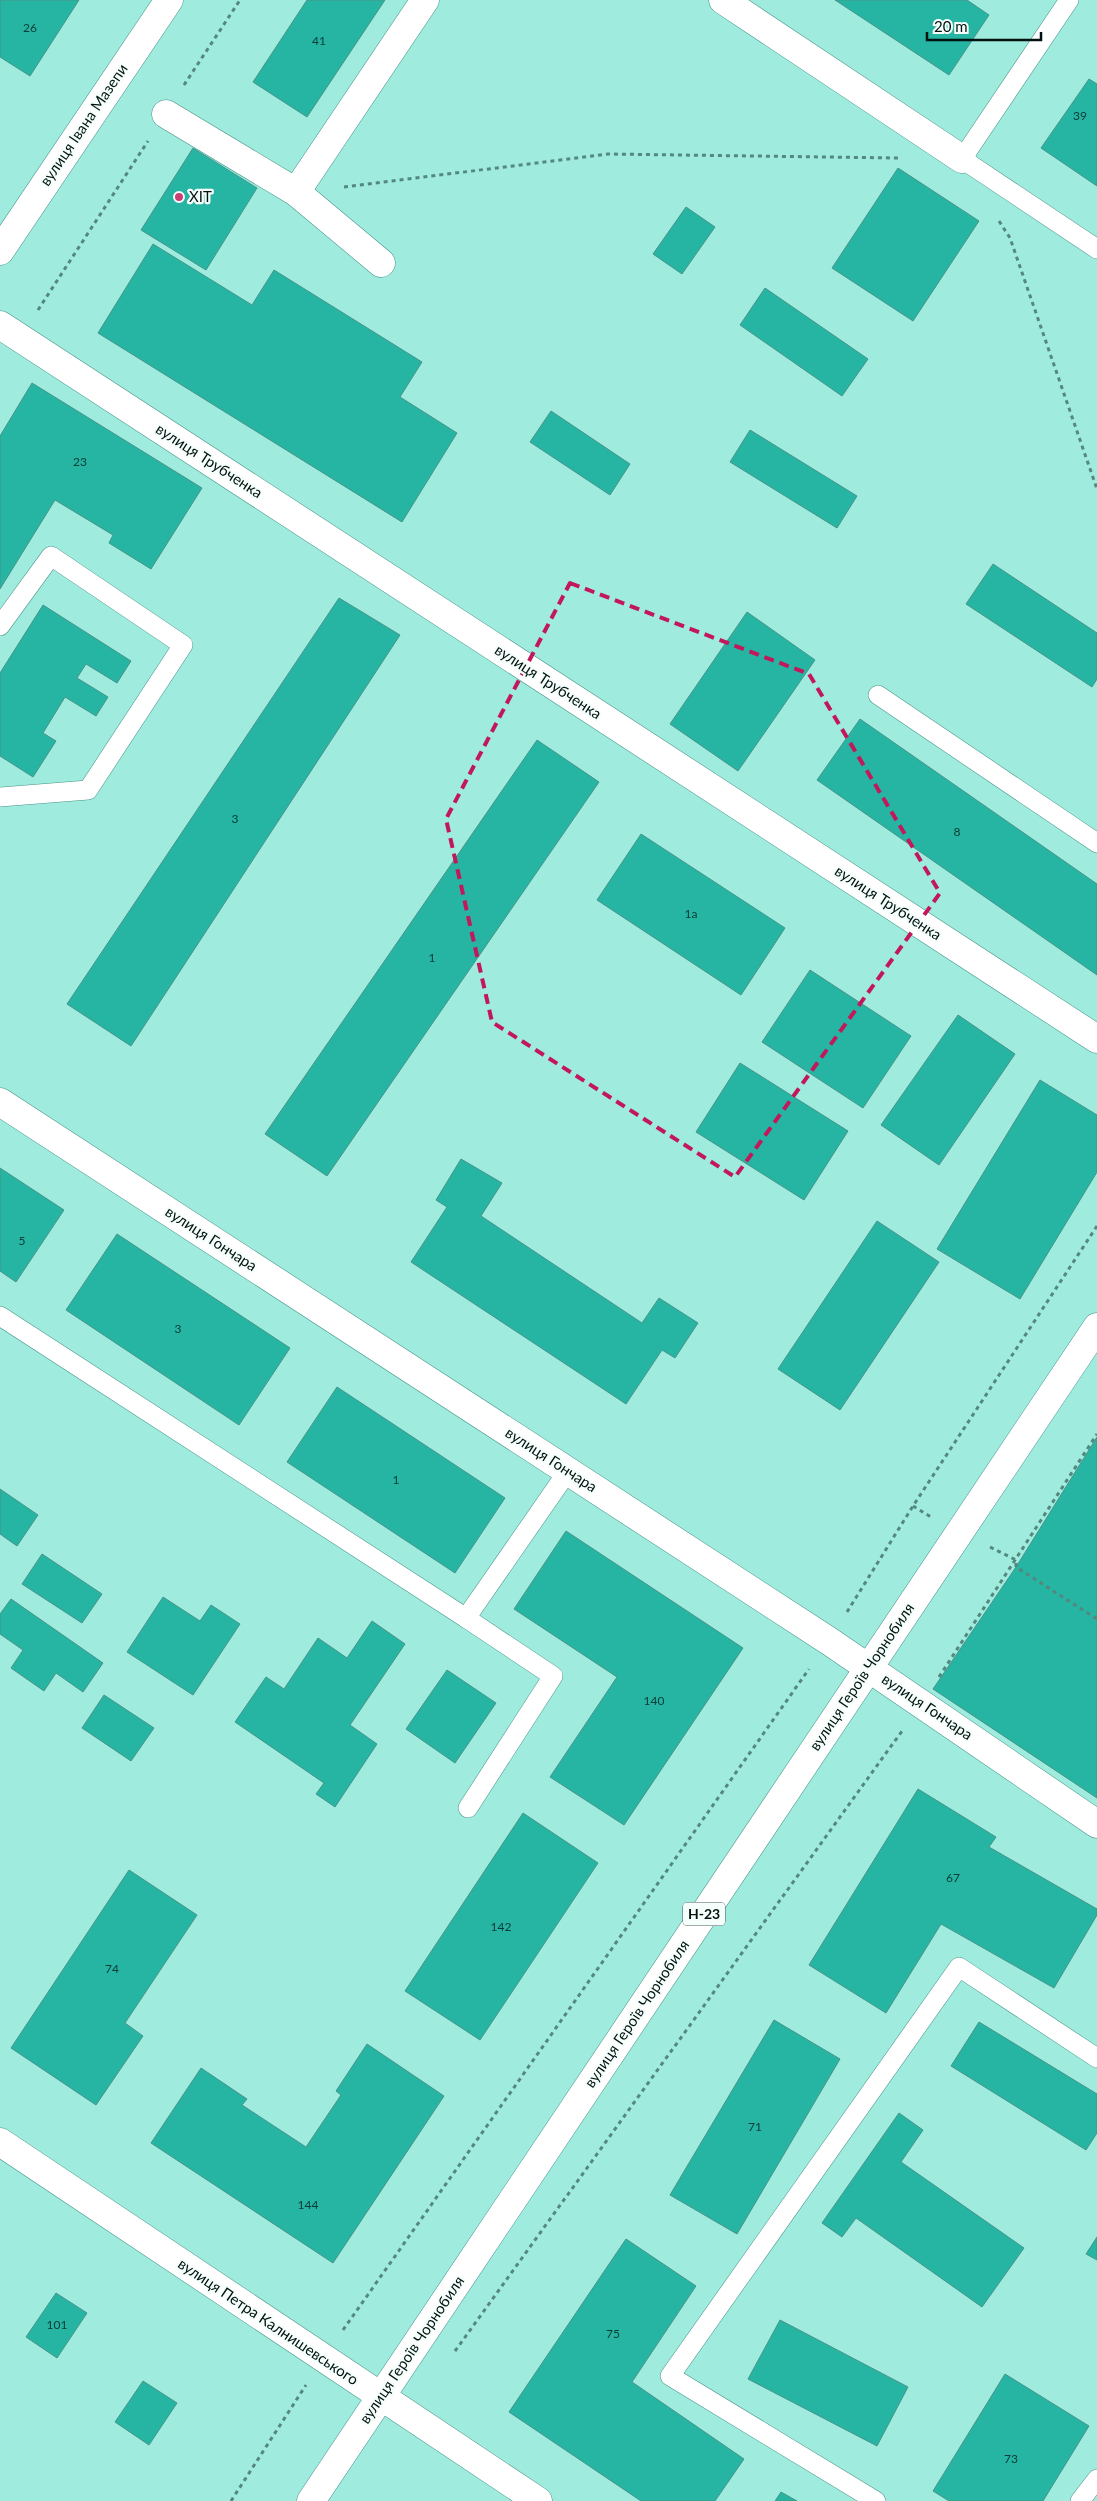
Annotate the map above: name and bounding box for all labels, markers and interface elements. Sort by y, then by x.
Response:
scale bar [927,10,1041,42]
text: 20 m [934,17,968,35]
house number: 26 [23,20,37,35]
house number: 41 [312,33,326,48]
street label: вулиця Івана Мазепи [36,60,131,189]
house number: 39 [1073,108,1087,123]
place label: ХІТ [189,187,212,205]
marker: ХІТ [173,191,185,203]
street label: вулиця Трубченка [153,419,266,501]
house number: 23 [73,454,87,469]
street label: вулиця Трубченка [492,640,605,722]
house number: 3 [232,811,239,826]
house number: 8 [954,824,961,839]
street label: вулиця Трубченка [832,861,945,943]
house number: 1а [685,906,697,921]
house number: 1 [429,950,436,965]
street label: вулиця Гончара [162,1202,261,1274]
house number: 5 [19,1233,26,1248]
house number: 3 [175,1321,182,1336]
street label: вулиця Гончара [502,1423,601,1495]
house number: 1 [393,1472,400,1487]
street label: вулиця Героїв Чорнобиля [805,1599,917,1754]
street label: вулиця Гончара [879,1669,976,1743]
house number: 140 [644,1693,664,1708]
house number: 67 [946,1870,960,1885]
road number: Н-23 [683,1902,725,1926]
house number: 142 [491,1919,511,1934]
street label: вулиця Героїв Чорнобиля [580,1936,692,2091]
house number: 74 [105,1961,119,1976]
house number: 71 [748,2119,762,2134]
house number: 144 [298,2197,318,2212]
street label: вулиця Петра Калнишевського [175,2254,362,2388]
street label: вулиця Героїв Чорнобиля [355,2272,467,2427]
house number: 101 [47,2317,67,2332]
house number: 75 [606,2326,620,2341]
house number: 73 [1004,2451,1018,2466]

